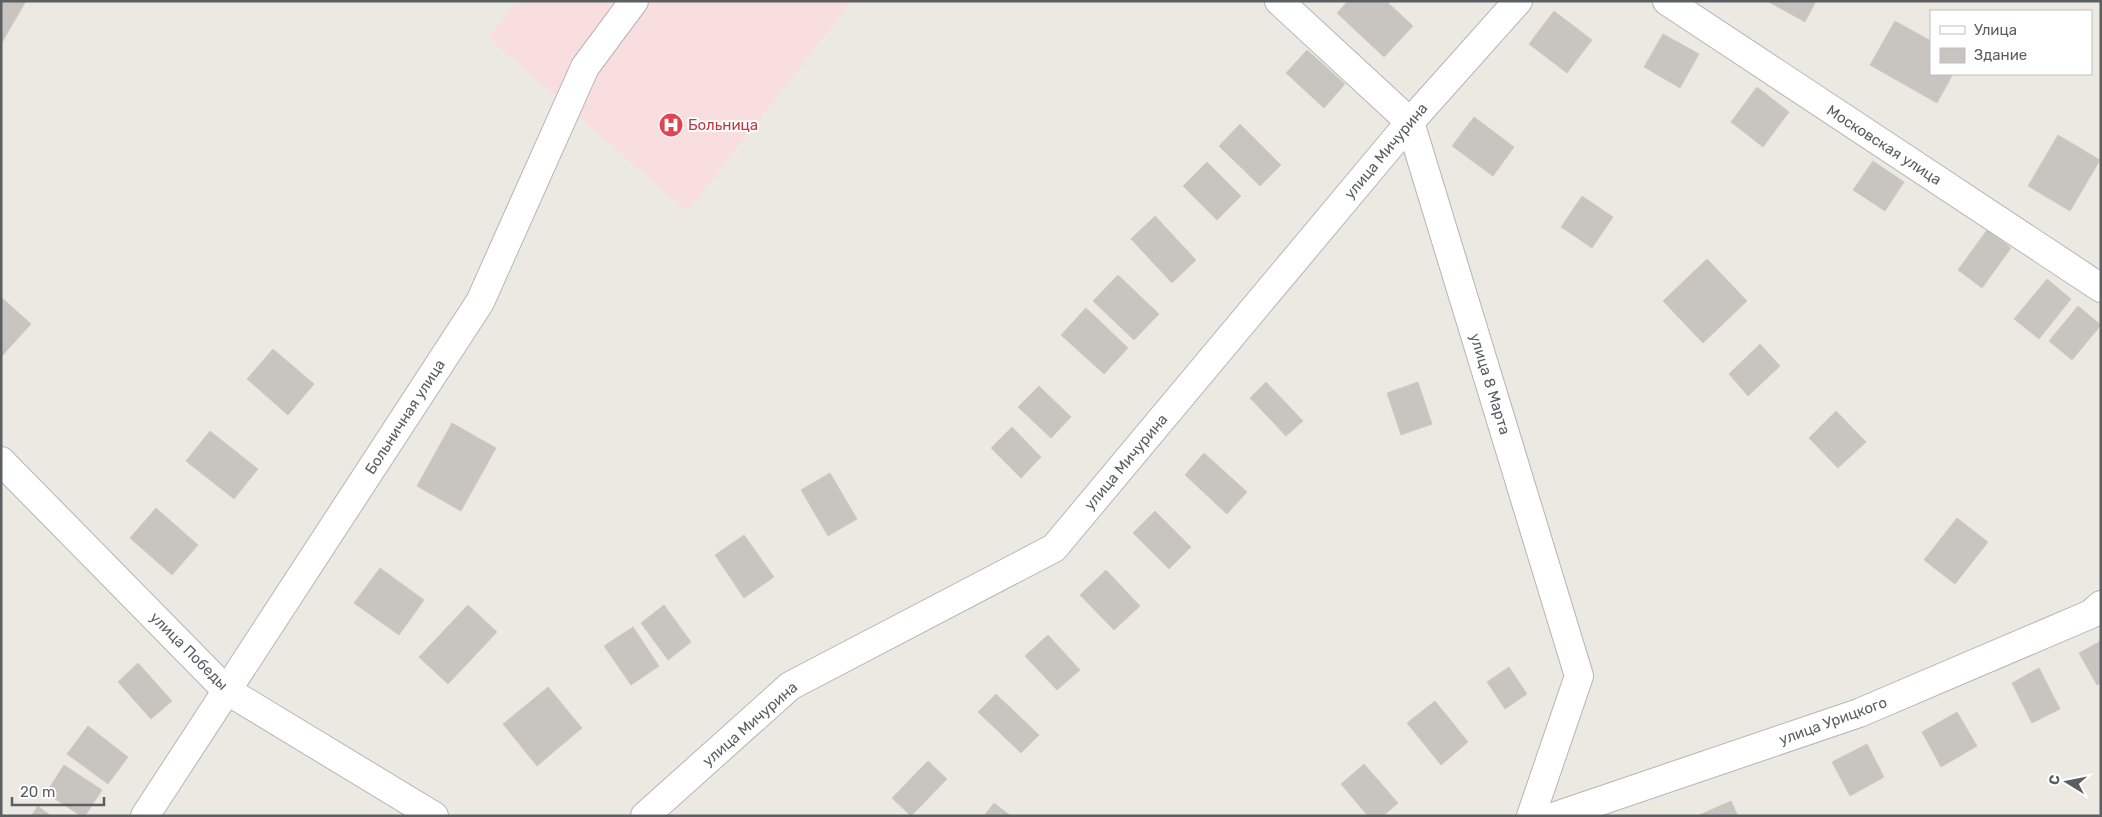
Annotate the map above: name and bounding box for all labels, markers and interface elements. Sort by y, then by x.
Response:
legend [1930,10,2092,75]
text: Улица [1974,21,2017,39]
text: Здание [1974,46,2027,64]
street label: улица Мичурина [1341,99,1431,203]
street label: Московская улица [1823,101,1945,189]
hospital icon: Больница [658,112,684,138]
place label: Больница [688,116,758,134]
street label: улица 8 Марта [1466,331,1514,437]
street label: Больничная улица [361,356,449,478]
street label: улица Мичурина [1081,410,1171,514]
street label: улица Победы [146,608,232,694]
street label: улица Мичурина [699,678,801,770]
street label: улица Урицкого [1777,693,1889,749]
north arrow [2042,757,2092,807]
text: С [2045,773,2064,786]
scale bar [12,774,105,806]
text: 20 m [20,783,55,801]

